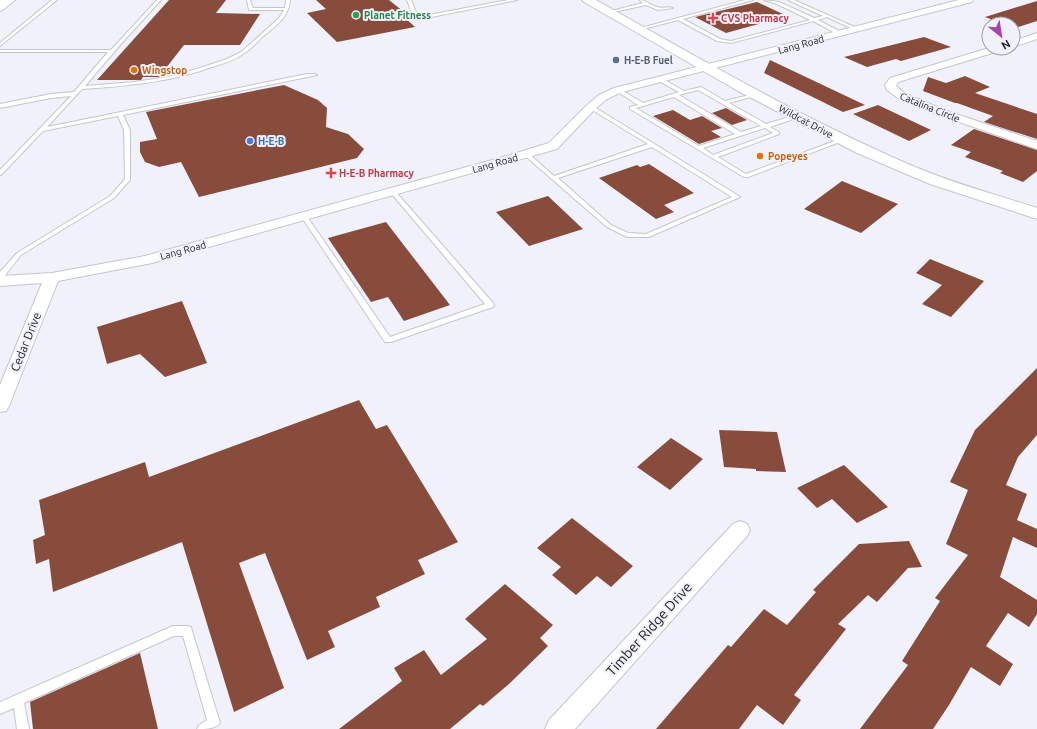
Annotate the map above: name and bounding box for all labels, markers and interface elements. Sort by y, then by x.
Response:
marker: Planet Fitness [351,10,361,20]
place label: Planet Fitness [364,10,431,21]
marker: CVS Pharmacy [708,13,718,23]
place label: CVS Pharmacy [721,13,789,24]
north arrow [981,16,1021,56]
street label: Lang Road [777,33,825,56]
text: N [999,37,1013,52]
marker: H-E-B Fuel [611,55,621,65]
place label: H-E-B Fuel [624,55,673,66]
marker: Wingstop [129,65,139,75]
place label: Wingstop [142,65,187,76]
street label: Catalina Circle [898,90,961,124]
street label: Wildcat Drive [777,103,835,140]
marker: H-E-B [245,136,255,146]
place label: H-E-B [258,136,285,147]
marker: Popeyes [755,151,765,161]
place label: Popeyes [768,151,808,162]
street label: Lang Road [471,152,519,175]
marker: H-E-B Pharmacy [326,168,336,178]
place label: H-E-B Pharmacy [339,168,415,179]
street label: Lang Road [159,239,207,262]
street label: Cedar Drive [8,310,43,373]
street label: Timber Ridge Drive [603,579,695,679]

